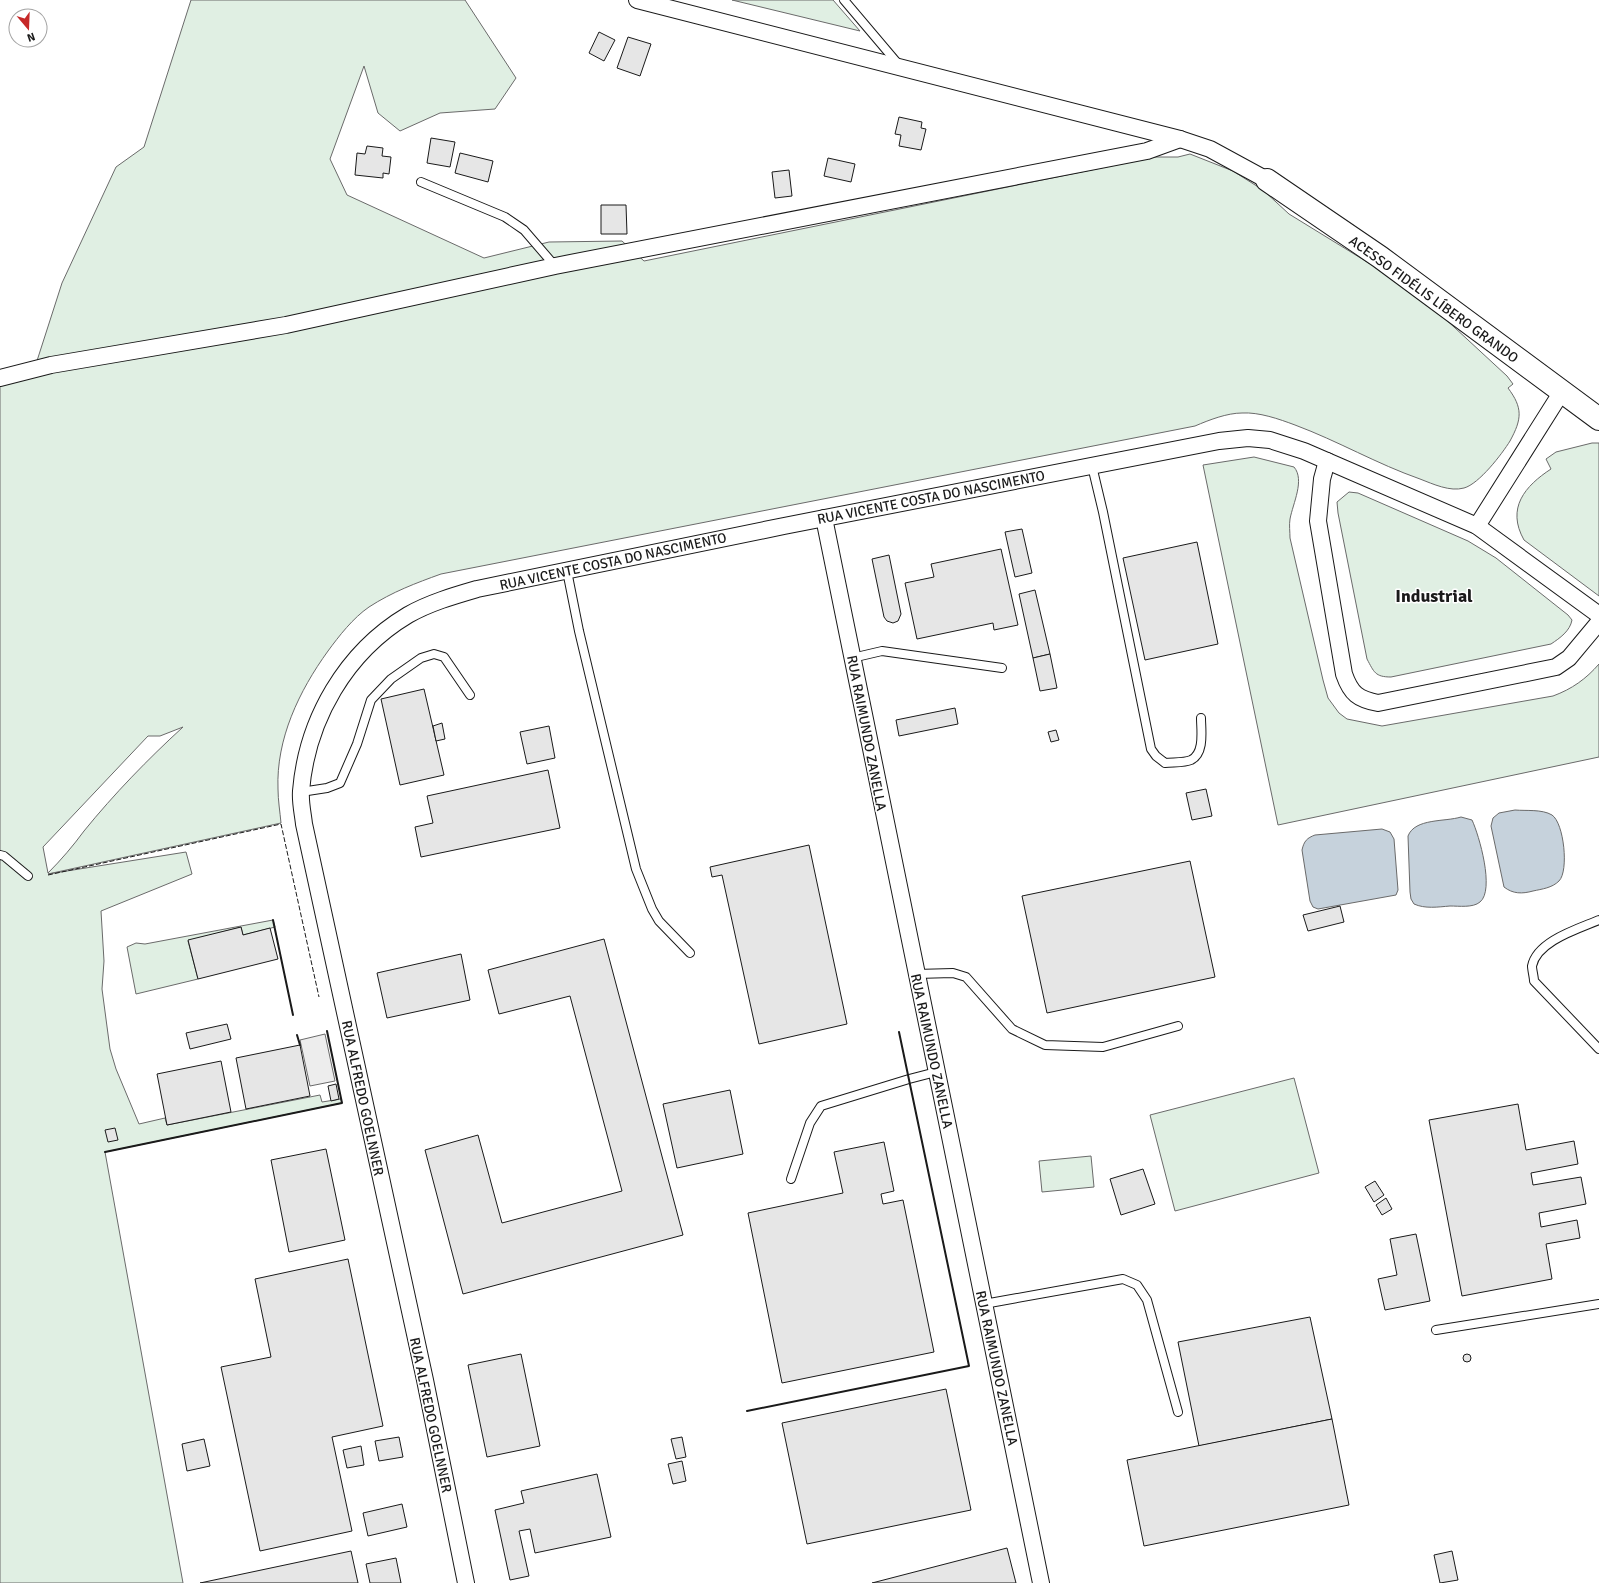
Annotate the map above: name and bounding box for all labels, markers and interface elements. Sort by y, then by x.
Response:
north arrow [8,8,48,48]
text: N [25,30,37,44]
street label: ACESSO FIDÉLIS LÍBERO GRANDO [1346,232,1522,367]
street label: RUA VICENTE COSTA DO NASCIMENTO [816,467,1046,528]
street label: RUA VICENTE COSTA DO NASCIMENTO [498,529,728,594]
district label: Industrial [1395,585,1473,607]
street label: RUA RAIMUNDO ZANELLA [843,654,890,813]
street label: RUA RAIMUNDO ZANELLA [907,972,956,1131]
street label: RUA ALFREDO GOELNNER [338,1019,387,1177]
street label: RUA RAIMUNDO ZANELLA [972,1289,1021,1448]
street label: RUA ALFREDO GOELNNER [406,1336,455,1494]

